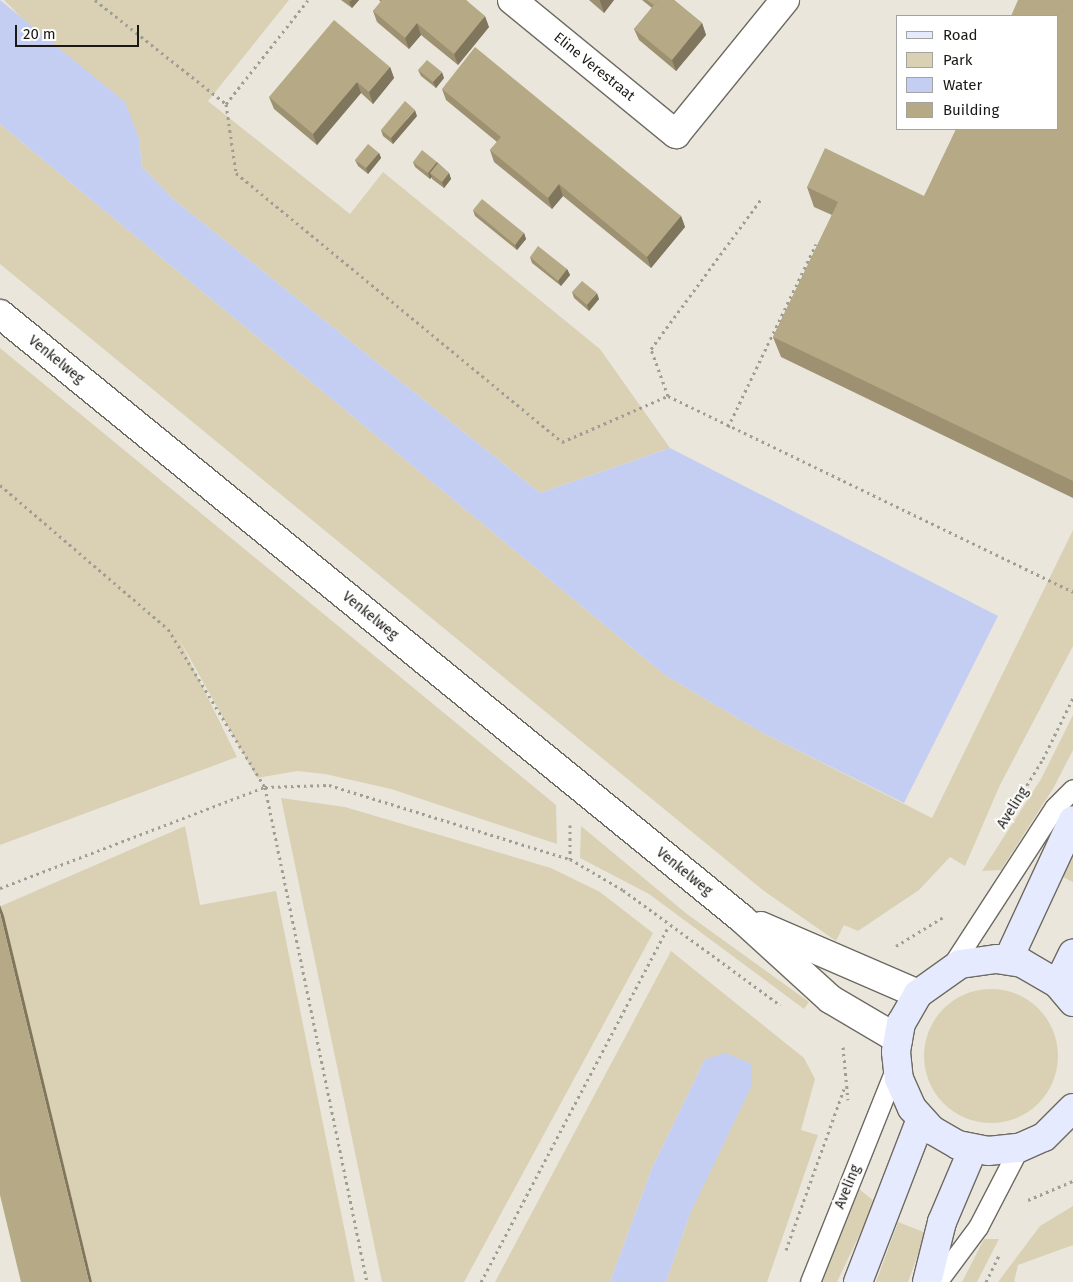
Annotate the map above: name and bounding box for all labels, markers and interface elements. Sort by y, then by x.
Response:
scale bar [18,15,141,47]
legend [896,15,1058,130]
text: 20 m [23,25,56,43]
text: Road [943,26,978,44]
street label: Eline Verestraat [550,29,638,105]
text: Park [943,51,973,69]
text: Water [943,76,982,94]
text: Building [943,101,999,119]
street label: Venkelweg [25,332,87,388]
street label: Venkelweg [339,588,401,644]
street label: Aveling [994,784,1032,832]
street label: Venkelweg [653,844,715,900]
street label: Aveling [832,1163,864,1211]

